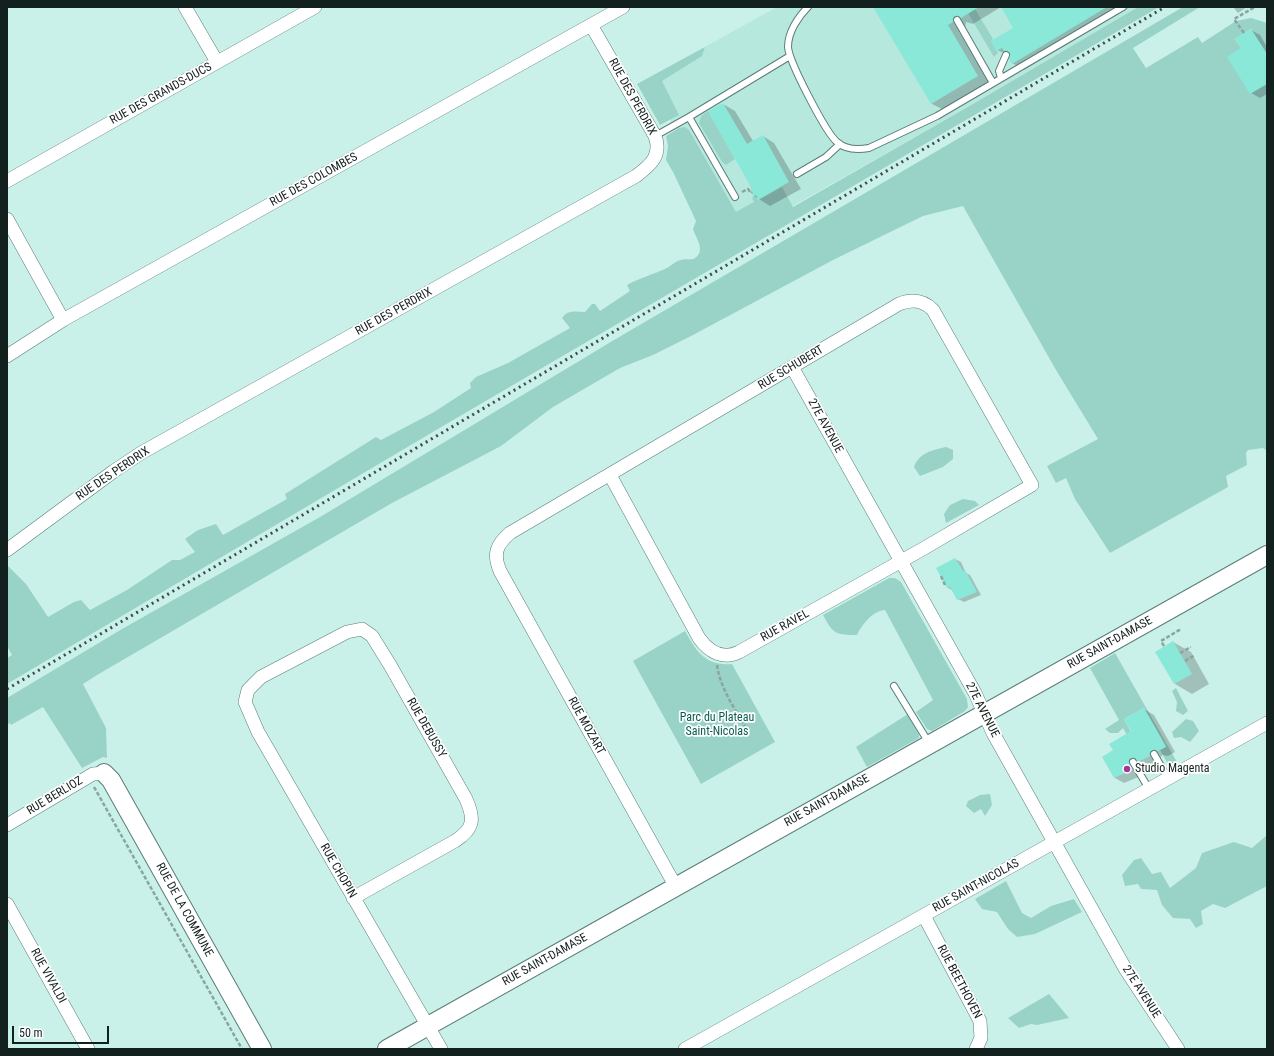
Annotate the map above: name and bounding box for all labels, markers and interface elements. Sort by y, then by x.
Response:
street label: RUE DES PERDRIX [605,56,659,138]
street label: RUE DES GRANDS-DUCS [108,60,214,128]
street label: RUE DES COLOMBES [268,150,360,210]
street label: RUE DES PERDRIX [353,285,435,339]
street label: RUE SCHUBERT [756,343,826,393]
street label: 27E AVENUE [804,396,846,456]
street label: RUE DES PERDRIX [74,444,152,504]
street label: RUE RAVEL [758,607,812,645]
street label: RUE SAINT-DAMASE [1065,614,1155,672]
street label: 27E AVENUE [962,680,1002,740]
street label: RUE MOZART [564,695,608,757]
street label: RUE DEBUSSY [403,696,449,760]
park label: Parc du Plateau Saint-Nicolas [680,711,754,739]
place label: Studio Magenta [1135,762,1210,776]
marker: Studio Magenta [1122,764,1132,774]
street label: RUE SAINT-DAMASE [782,772,872,830]
street label: RUE BERLIOZ [24,774,86,818]
street label: RUE CHOPIN [317,841,359,901]
street label: RUE SAINT-NICOLAS [930,856,1022,916]
street label: RUE DE LA COMMUNE [152,861,216,959]
street label: RUE SAINT-DAMASE [500,931,590,989]
street label: RUE BEETHOVEN [934,943,984,1021]
street label: RUE VIVALDI [27,946,69,1006]
street label: 27E AVENUE [1119,963,1163,1021]
scale bar [14,1018,111,1044]
text: 50 m [19,1026,43,1040]

